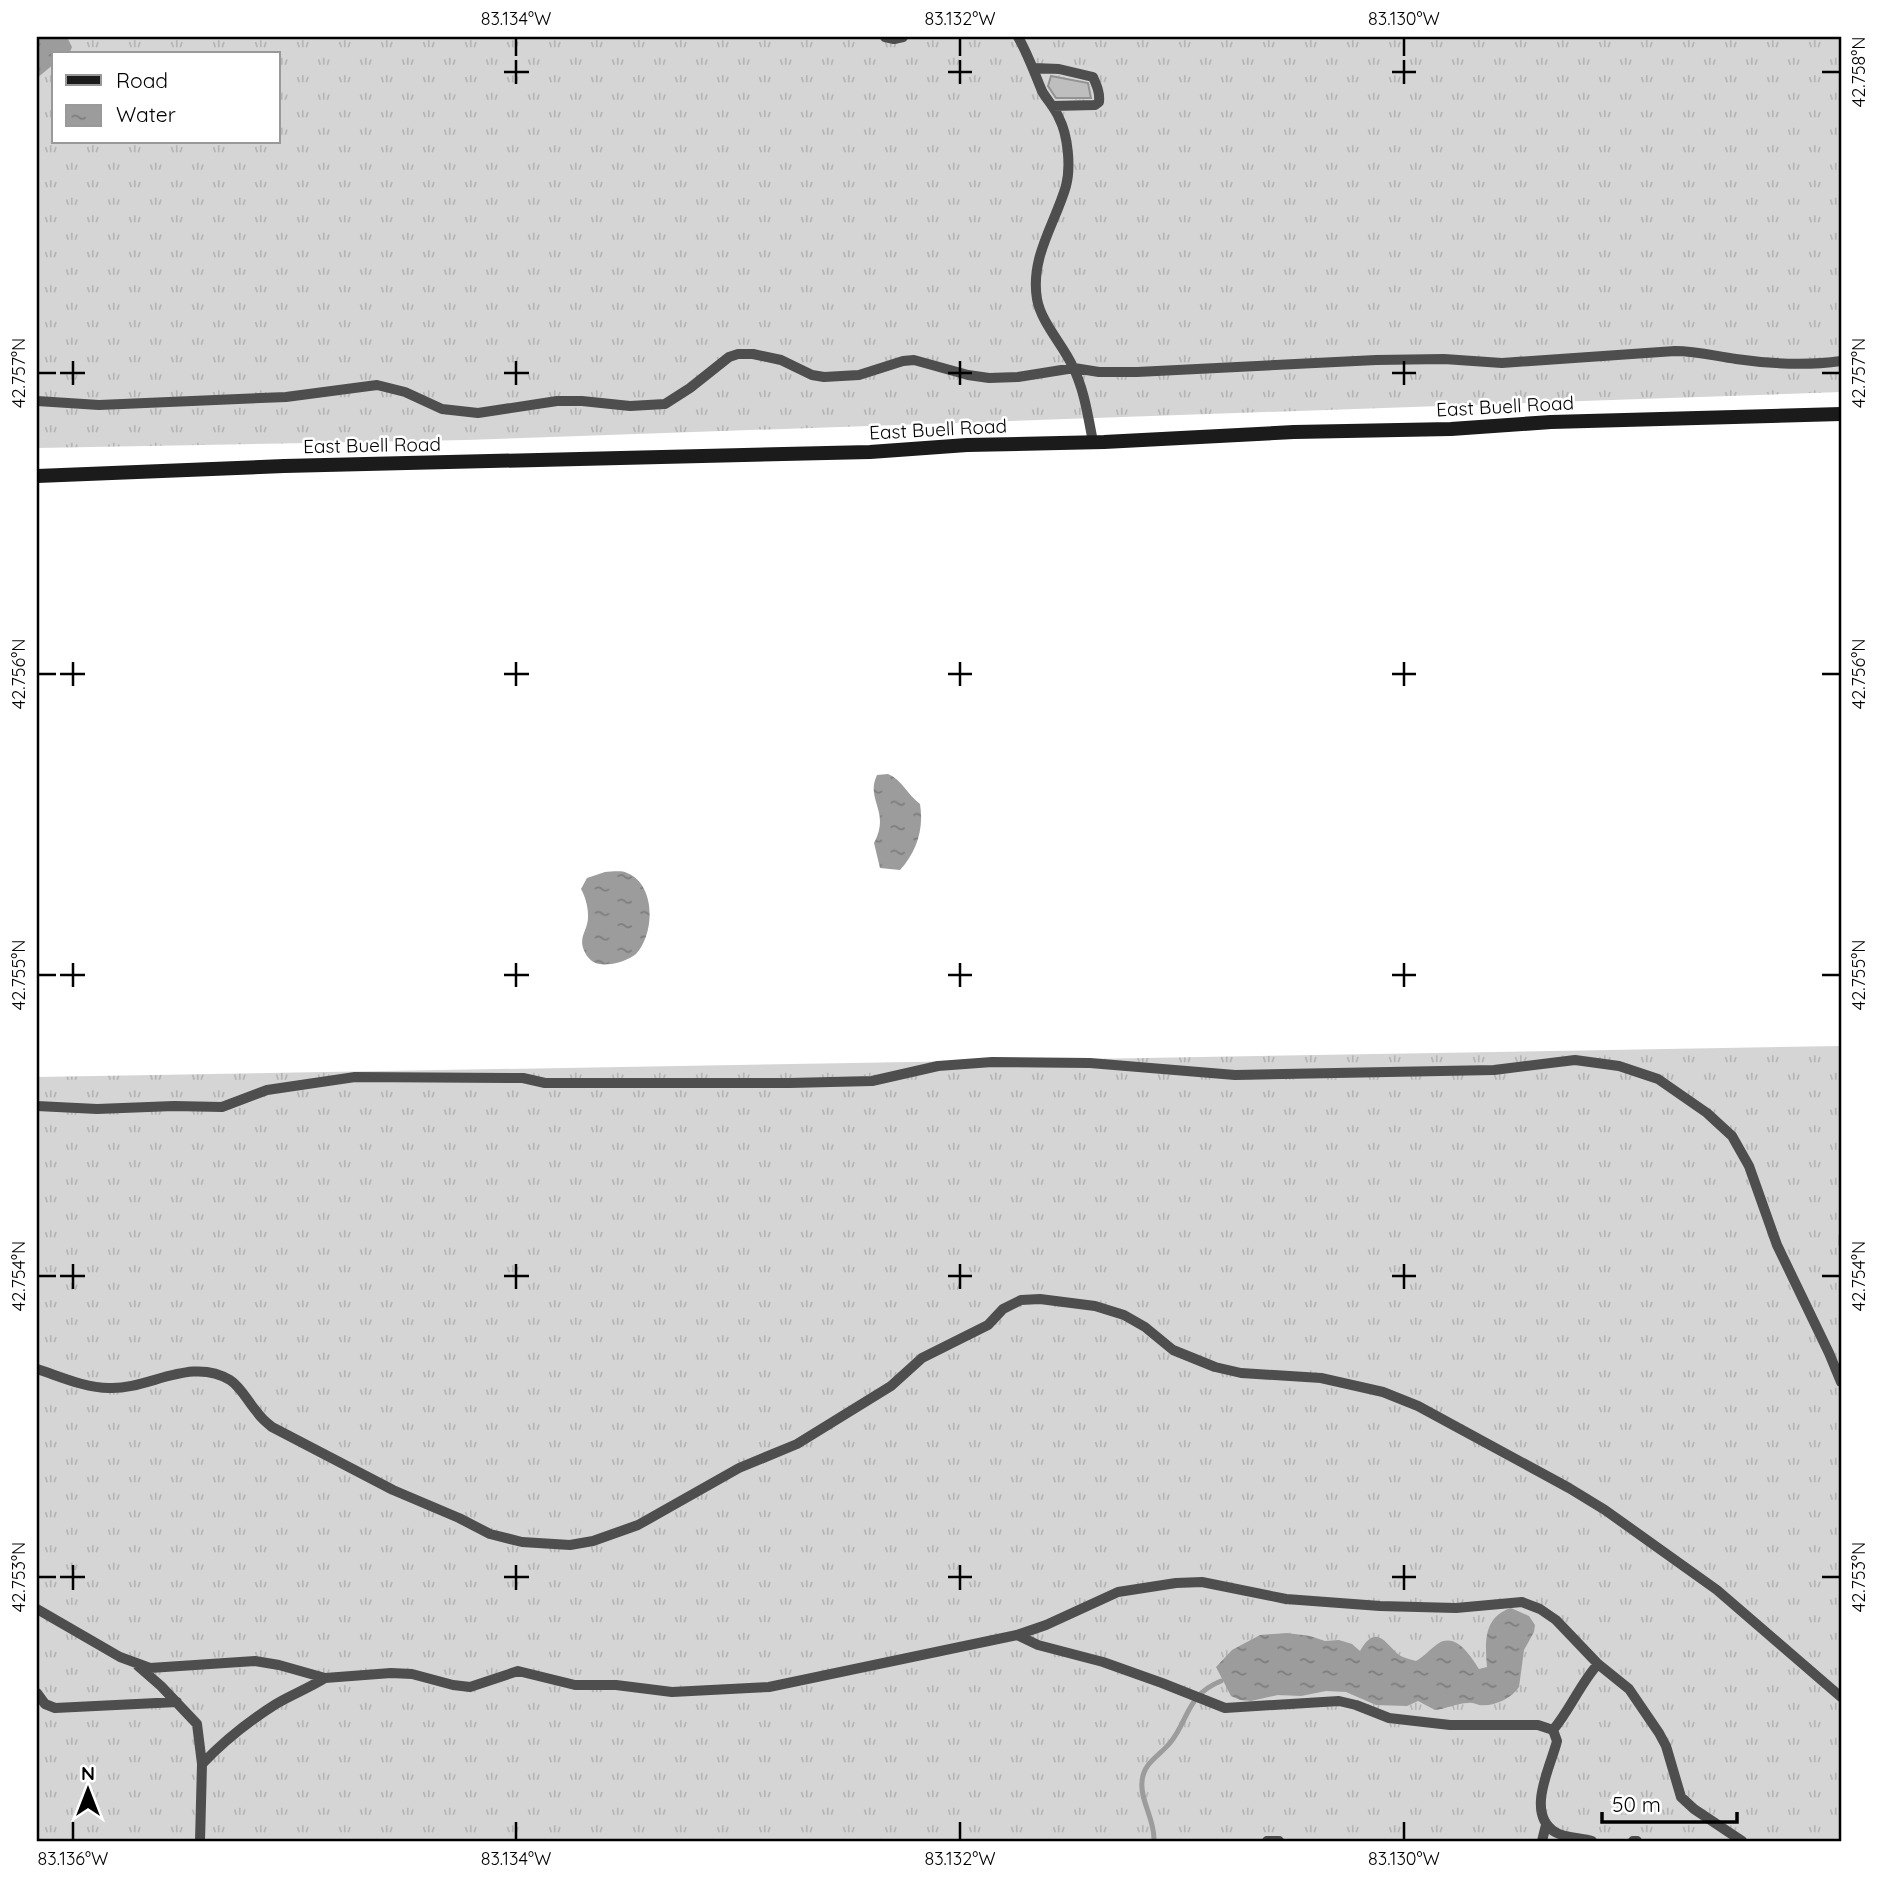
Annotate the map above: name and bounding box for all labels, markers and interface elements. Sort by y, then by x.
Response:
text: 83.134°W [481,7,551,30]
text: 83.132°W [924,7,996,30]
text: 83.130°W [1368,7,1440,30]
text: 42.758°N [1847,37,1870,107]
legend [52,52,280,144]
text: Road [116,67,168,93]
text: Water [116,101,176,127]
text: 42.757°N [7,338,30,408]
text: 42.757°N [1847,338,1870,408]
street label: East Buell Road [1436,390,1574,422]
street label: East Buell Road [869,413,1007,445]
street label: East Buell Road [303,432,441,458]
text: 42.756°N [7,639,30,709]
text: 42.756°N [1847,639,1870,709]
text: 42.755°N [7,940,30,1010]
text: 42.755°N [1847,940,1870,1010]
text: 42.754°N [7,1241,30,1311]
text: 42.754°N [1847,1241,1870,1311]
text: 42.753°N [7,1542,30,1612]
text: 42.753°N [1847,1542,1870,1612]
north arrow [52,1756,122,1826]
text: N [81,1761,95,1785]
scale bar [1602,1780,1736,1824]
text: 50 m [1612,1791,1661,1817]
text: 83.136°W [38,1847,108,1870]
text: 83.134°W [481,1847,551,1870]
text: 83.132°W [924,1847,996,1870]
text: 83.130°W [1368,1847,1440,1870]

